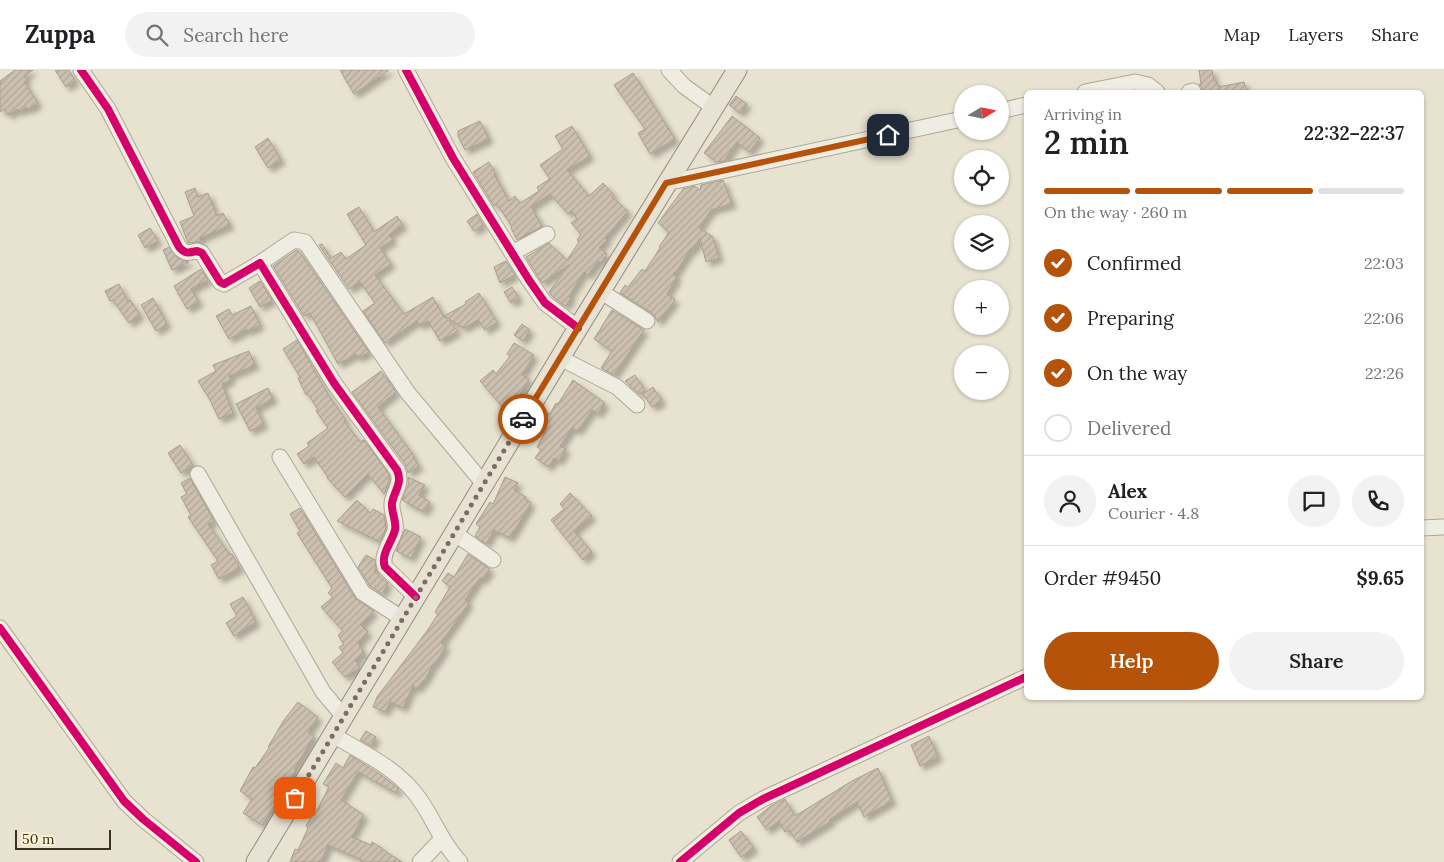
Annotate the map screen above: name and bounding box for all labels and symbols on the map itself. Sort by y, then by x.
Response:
north arrow [954,85,1009,140]
pin [867,114,909,156]
courier [498,394,548,444]
pin [274,777,316,819]
scale bar [15,827,111,850]

